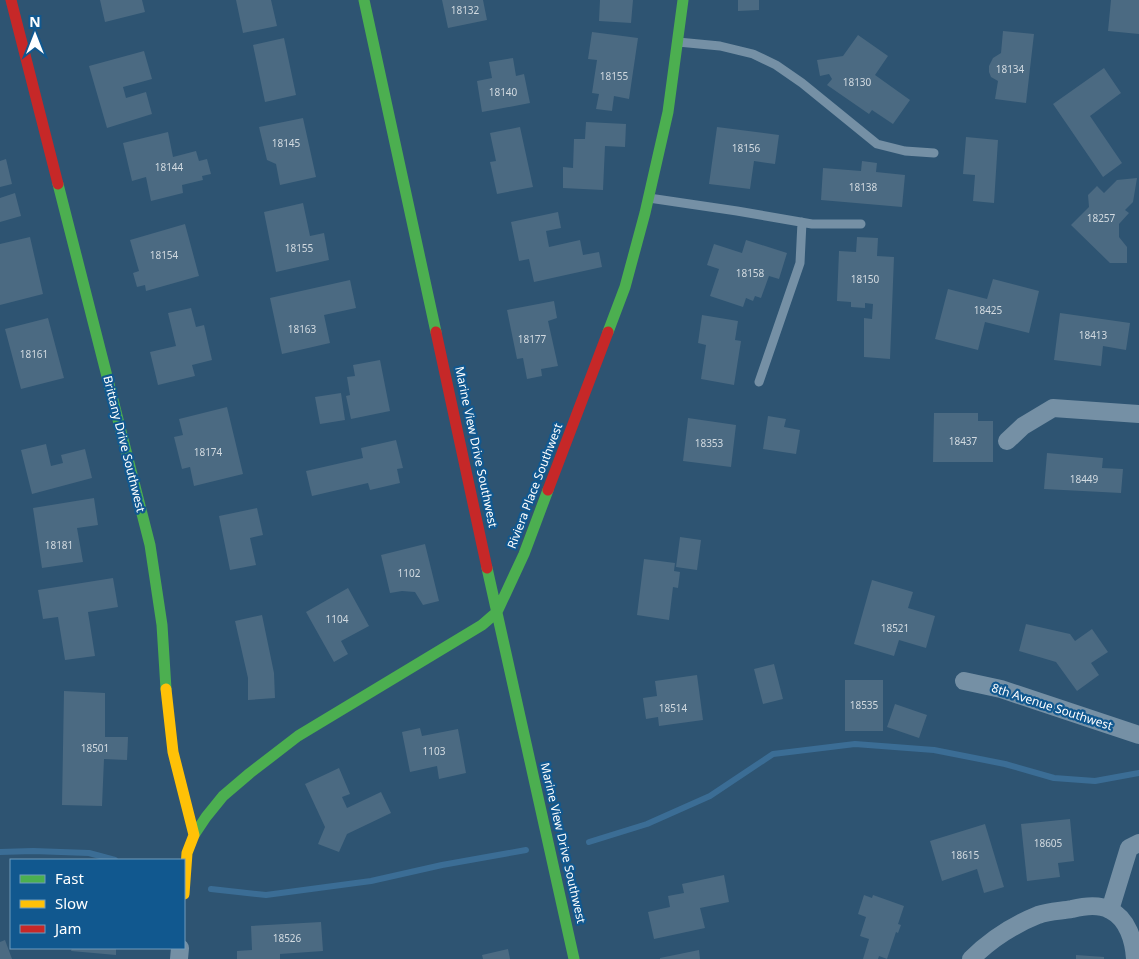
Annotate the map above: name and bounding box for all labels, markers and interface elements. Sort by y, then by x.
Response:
house number: 18132 [451,3,480,17]
north arrow [10,10,60,60]
text: N [29,12,41,31]
house number: 18134 [996,62,1025,76]
house number: 18155 [600,69,629,83]
house number: 18130 [843,75,872,89]
house number: 18140 [489,85,518,99]
house number: 18145 [272,136,301,150]
house number: 18156 [732,141,761,155]
house number: 18144 [155,160,184,174]
house number: 18138 [849,180,878,194]
house number: 18257 [1087,211,1116,225]
house number: 18155 [285,241,314,255]
house number: 18154 [150,248,179,262]
house number: 18158 [736,266,765,280]
house number: 18150 [851,272,880,286]
house number: 18425 [974,303,1003,317]
house number: 18163 [288,322,317,336]
house number: 18413 [1079,328,1108,342]
house number: 18177 [518,332,547,346]
house number: 18161 [20,347,48,361]
street label: Marine View Drive Southwest [451,365,502,530]
street label: Brittany Drive Southwest [99,374,150,514]
street label: Riviera Place Southwest [503,420,567,551]
house number: 18437 [949,434,978,448]
house number: 18353 [695,436,724,450]
house number: 18174 [194,445,223,459]
house number: 18449 [1070,472,1099,486]
house number: 18181 [45,538,73,552]
house number: 1102 [398,566,421,580]
house number: 1104 [326,612,349,626]
house number: 18521 [881,621,909,635]
street label: 8th Avenue Southwest [989,679,1115,734]
house number: 18535 [850,698,879,712]
house number: 18514 [659,701,688,715]
house number: 18501 [81,741,109,755]
house number: 1103 [423,744,446,758]
street label: Marine View Drive Southwest [537,761,590,926]
house number: 18605 [1034,836,1063,850]
house number: 18615 [951,848,980,862]
legend [10,859,185,949]
text: Fast [55,868,84,888]
text: Slow [55,893,88,913]
text: Jam [53,918,82,938]
house number: 18526 [273,931,302,945]

